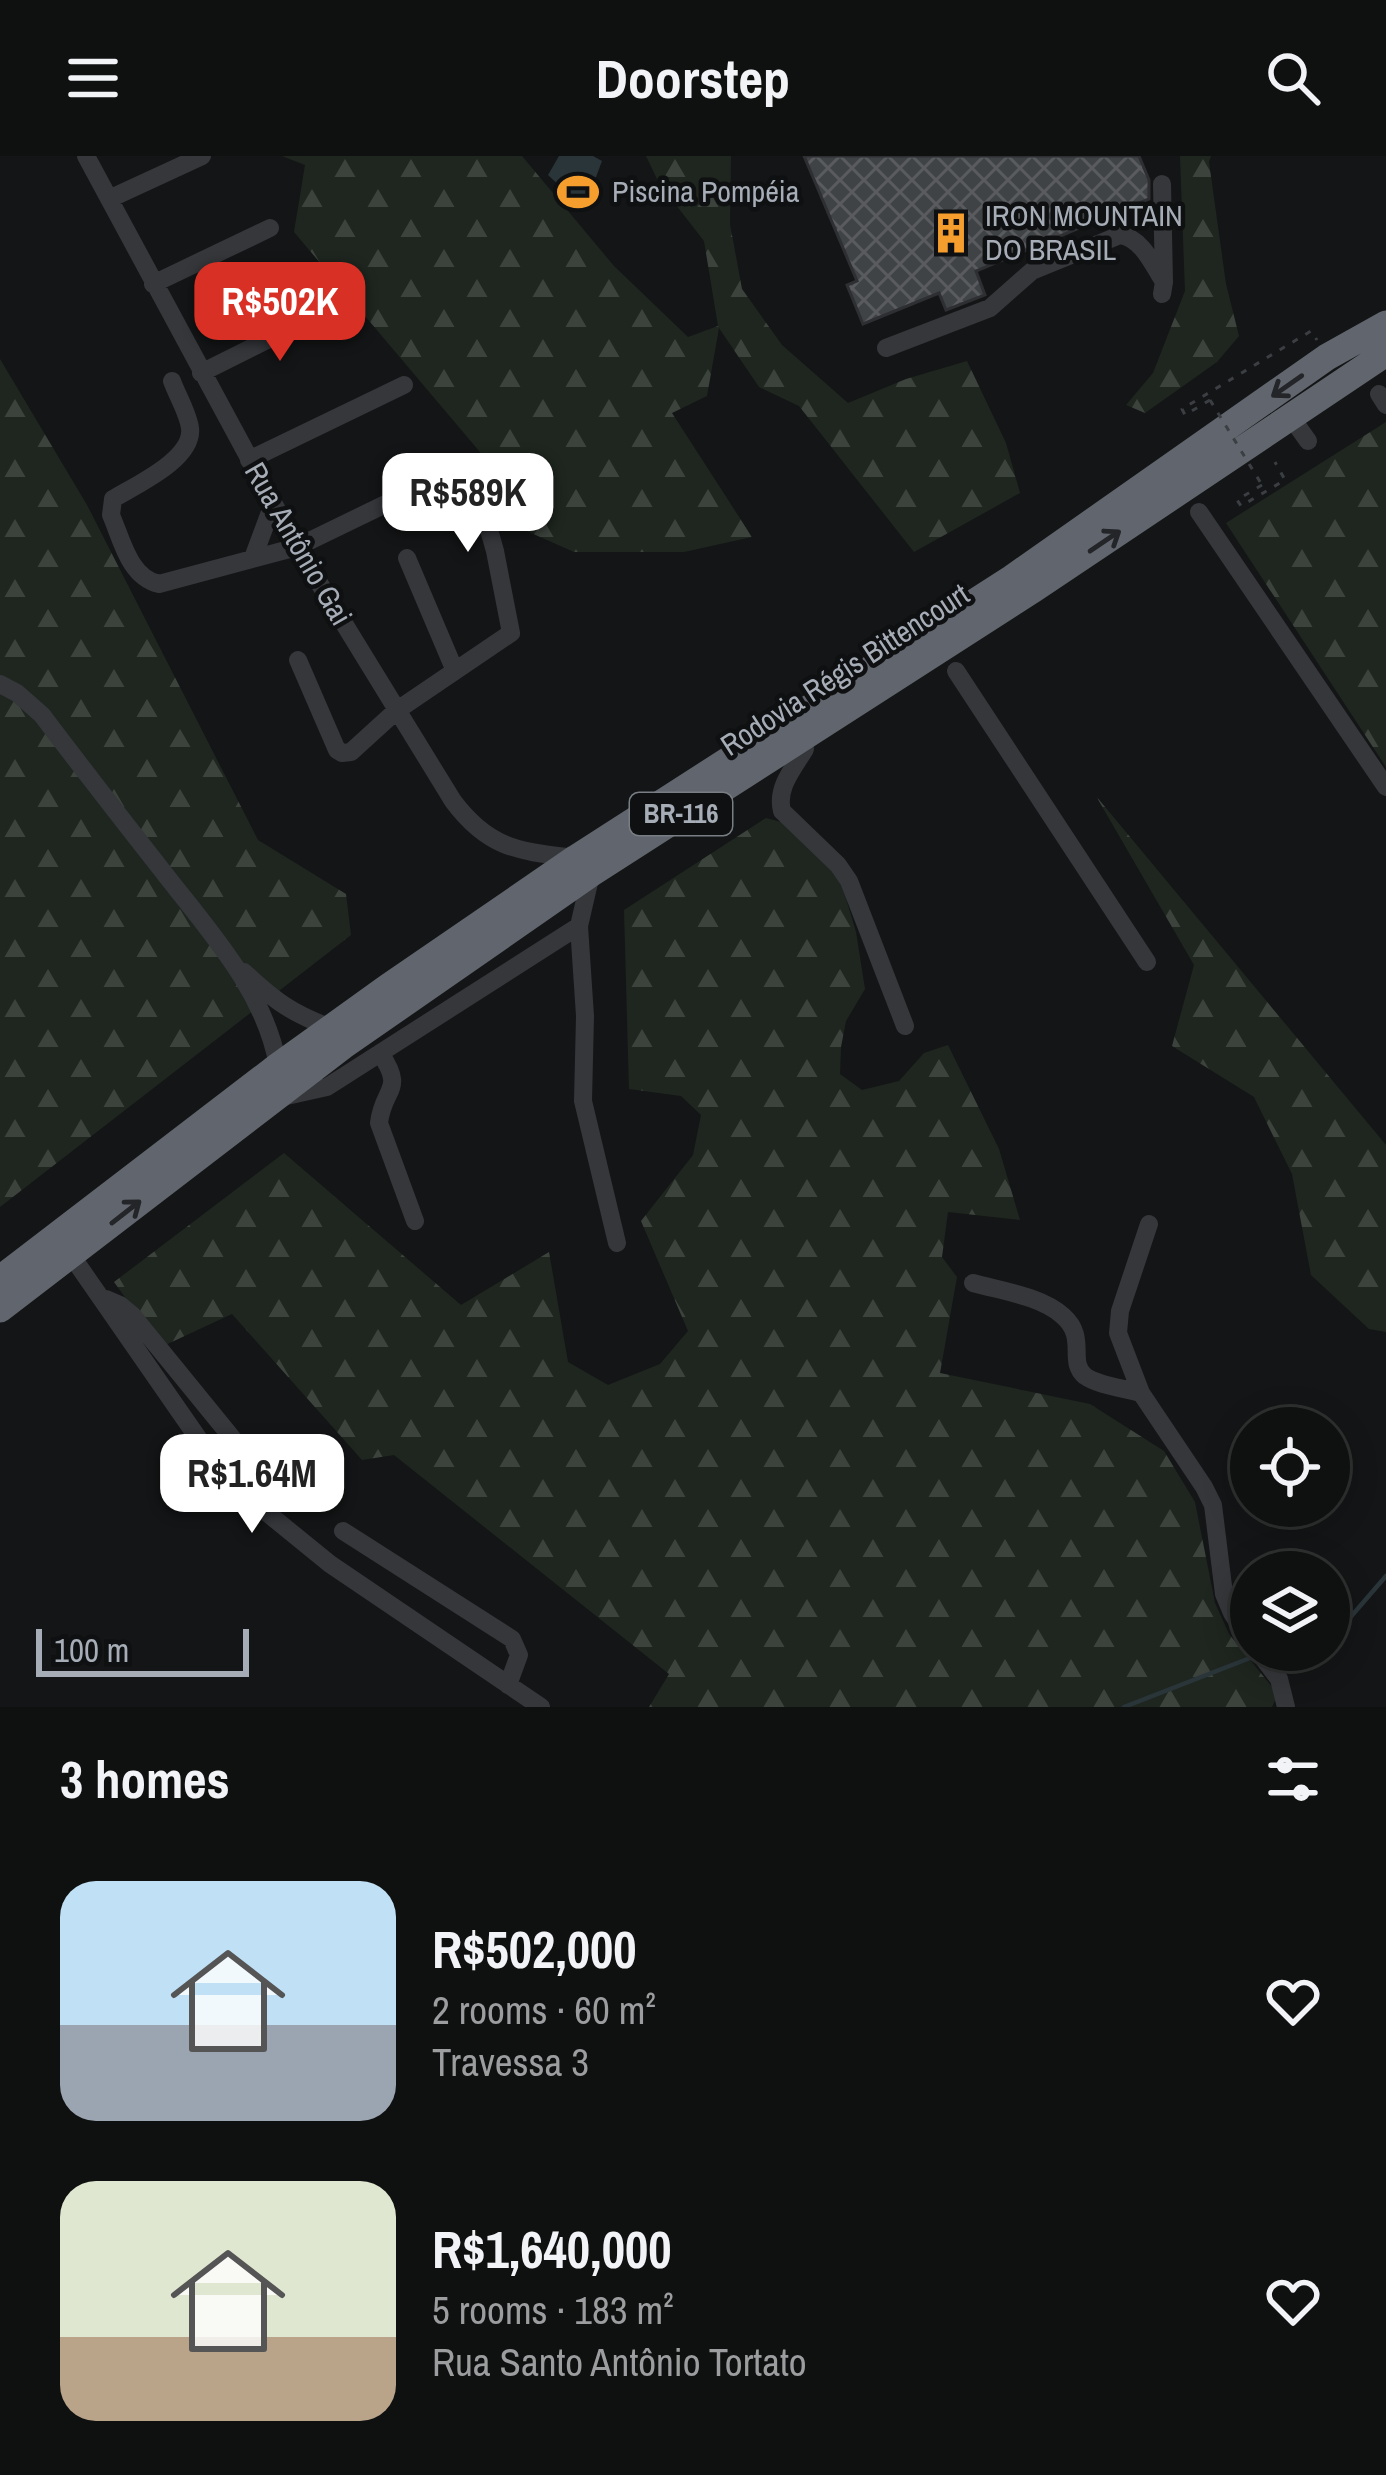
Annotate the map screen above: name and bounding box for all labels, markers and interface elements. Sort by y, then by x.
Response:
text: Doorstep [596,42,790,115]
icon: menu [60,45,126,111]
icon: search [1260,45,1326,111]
sports icon: Piscina Pompéia [555,169,601,215]
place label: Piscina Pompéia [612,171,800,211]
place label: IRON MOUNTAIN DO BRASIL [985,195,1183,269]
building icon: IRON MOUNTAIN DO BRASIL [928,210,974,256]
pin: R$502K [182,262,378,364]
text: R$502K [221,275,339,327]
one-way arrow [1271,373,1304,398]
pin: R$589K [370,453,566,555]
street label: Rua Antônio Gai [236,455,362,632]
text: R$589K [409,466,527,518]
one-way arrow [1088,529,1122,554]
street label: Rodovia Régis Bittencourt [713,574,976,765]
road number: BR-116 [630,793,732,835]
one-way arrow [109,1199,141,1226]
map controls [1230,1407,1350,1671]
button: locate [1230,1407,1350,1527]
pin: R$1.64M [141,1434,363,1536]
text: R$1.64M [187,1447,317,1499]
button: layers [1230,1551,1350,1671]
scale bar [36,1623,249,1676]
text: 100 m [54,1628,129,1672]
text: 3 homes [60,1745,230,1814]
icon: filters [1260,1746,1326,1812]
text: R$502,000 [432,1915,637,1984]
icon: home [156,1929,300,2073]
icon: heart [1260,1968,1326,2034]
text: 2 rooms · 60 m² [432,1984,656,2036]
text: Travessa 3 [432,2036,589,2088]
text: R$1,640,000 [432,2215,672,2284]
icon: home [156,2229,300,2373]
icon: heart [1260,2268,1326,2334]
text: 5 rooms · 183 m² [432,2284,674,2336]
text: Rua Santo Antônio Tortato [432,2336,807,2388]

